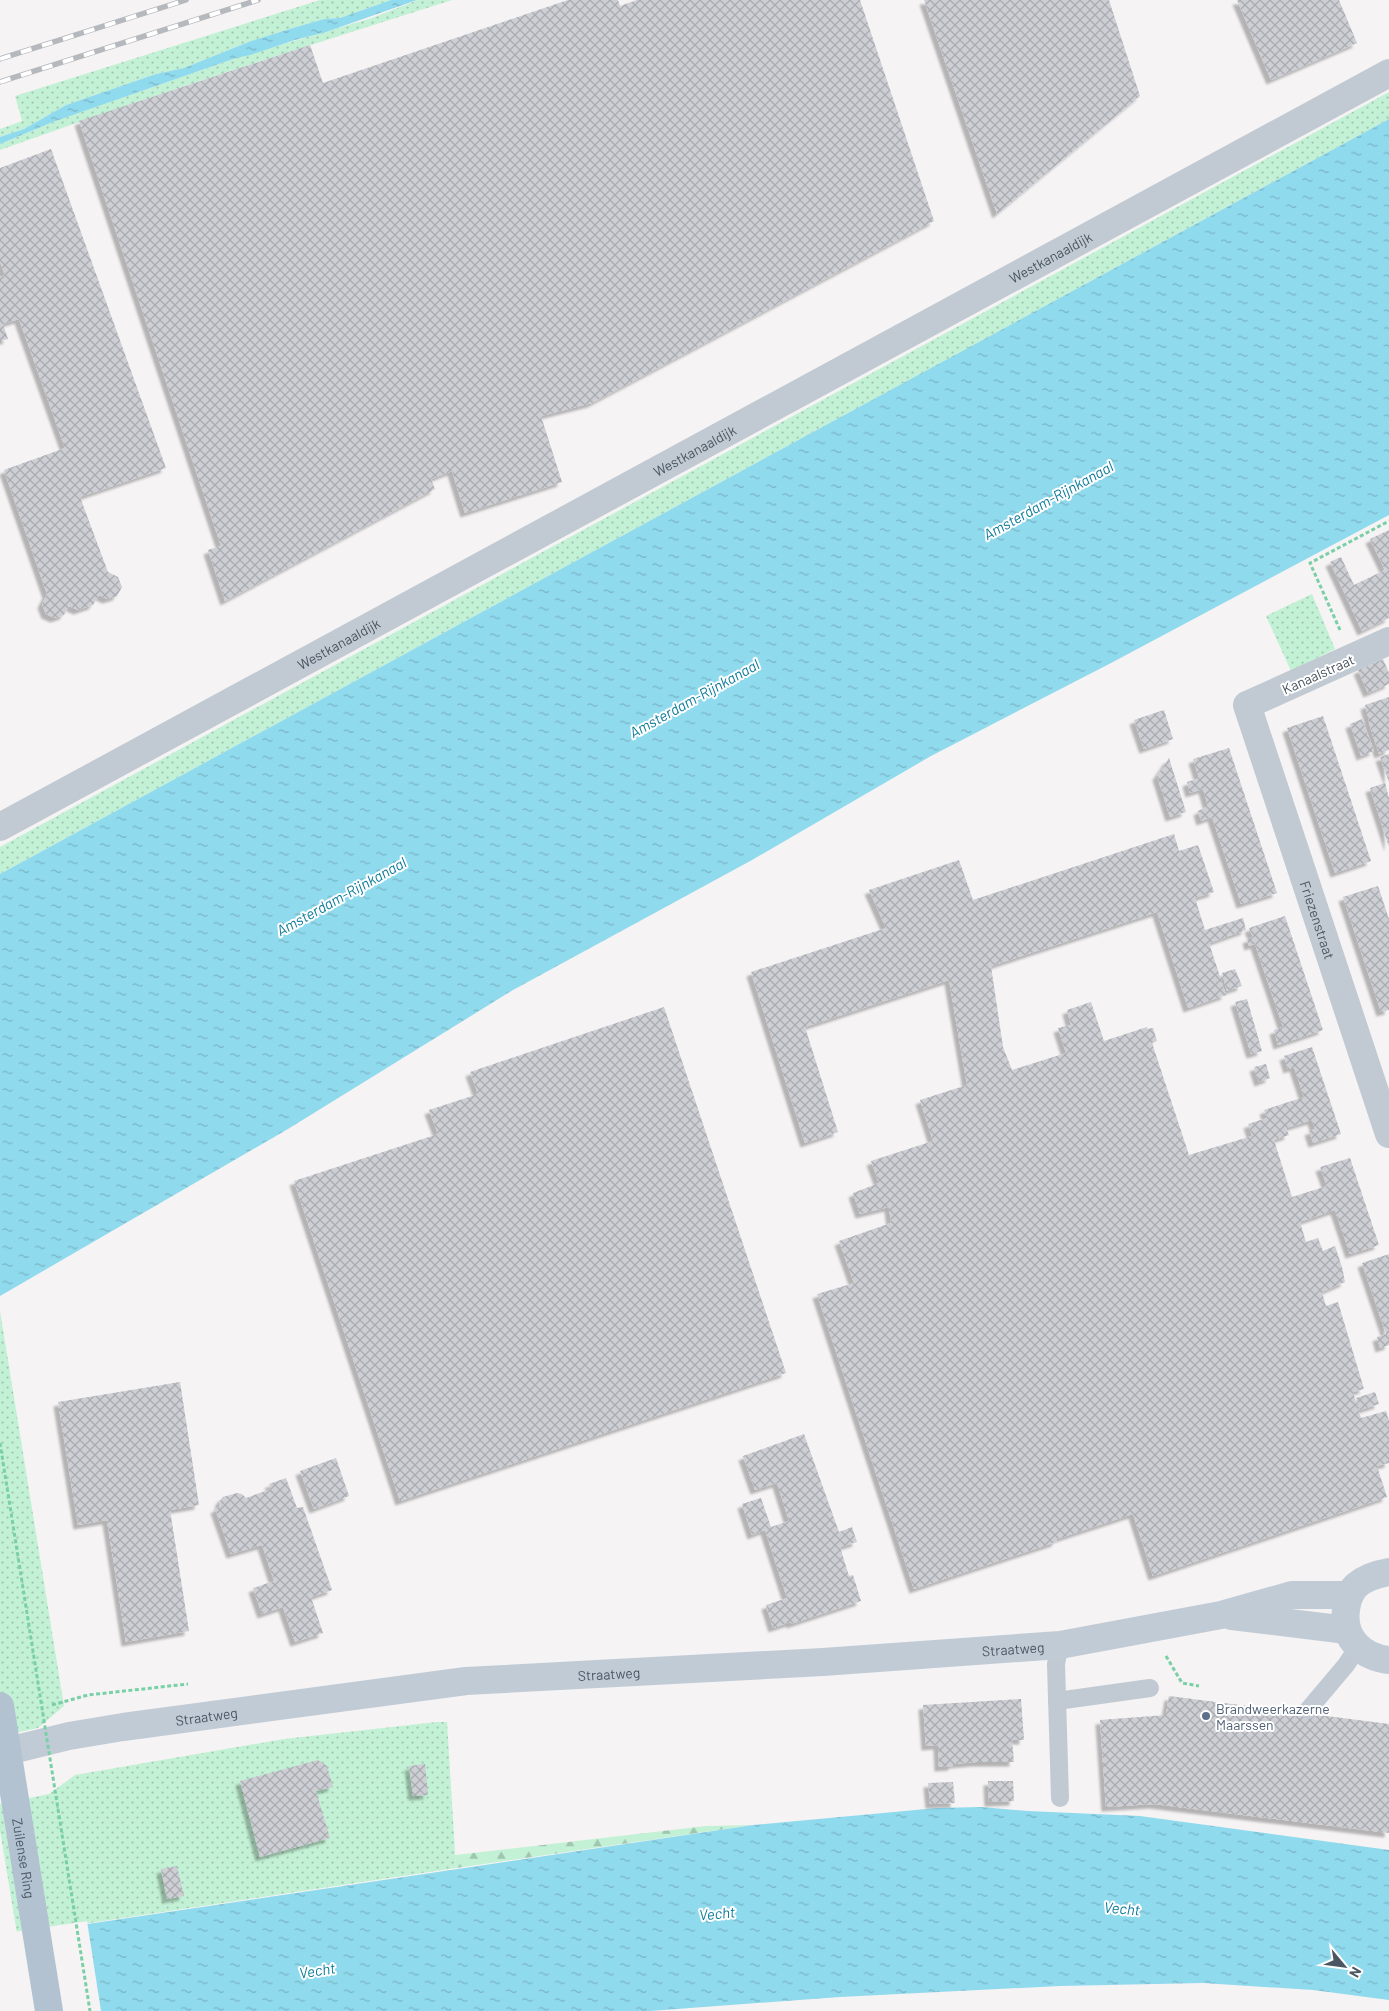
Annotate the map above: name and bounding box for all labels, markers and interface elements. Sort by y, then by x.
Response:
street label: Westkanaaldijk [1006,228,1095,286]
street label: Westkanaaldijk [650,421,739,479]
water label: Amsterdam-Rijnkanaal [980,457,1117,543]
street label: Westkanaaldijk [294,614,383,673]
street label: Kanaalstraat [1279,651,1357,697]
water label: Amsterdam-Rijnkanaal [626,655,763,741]
water label: Amsterdam-Rijnkanaal [273,853,410,939]
street label: Friezenstraat [1297,878,1339,961]
street label: Straatweg [981,1638,1045,1659]
street label: Straatweg [577,1663,641,1684]
place label: Brandweerkazerne Maarssen [1216,1700,1330,1733]
street label: Straatweg [174,1703,239,1728]
marker: Brandweerkazerne Maarssen [1200,1710,1212,1722]
street label: Zuilense Ring [10,1817,39,1900]
water label: Vecht [1103,1897,1142,1919]
water label: Vecht [698,1902,737,1924]
north arrow [1319,1941,1369,1991]
water label: Vecht [298,1958,337,1982]
text: N [1346,1964,1365,1981]

